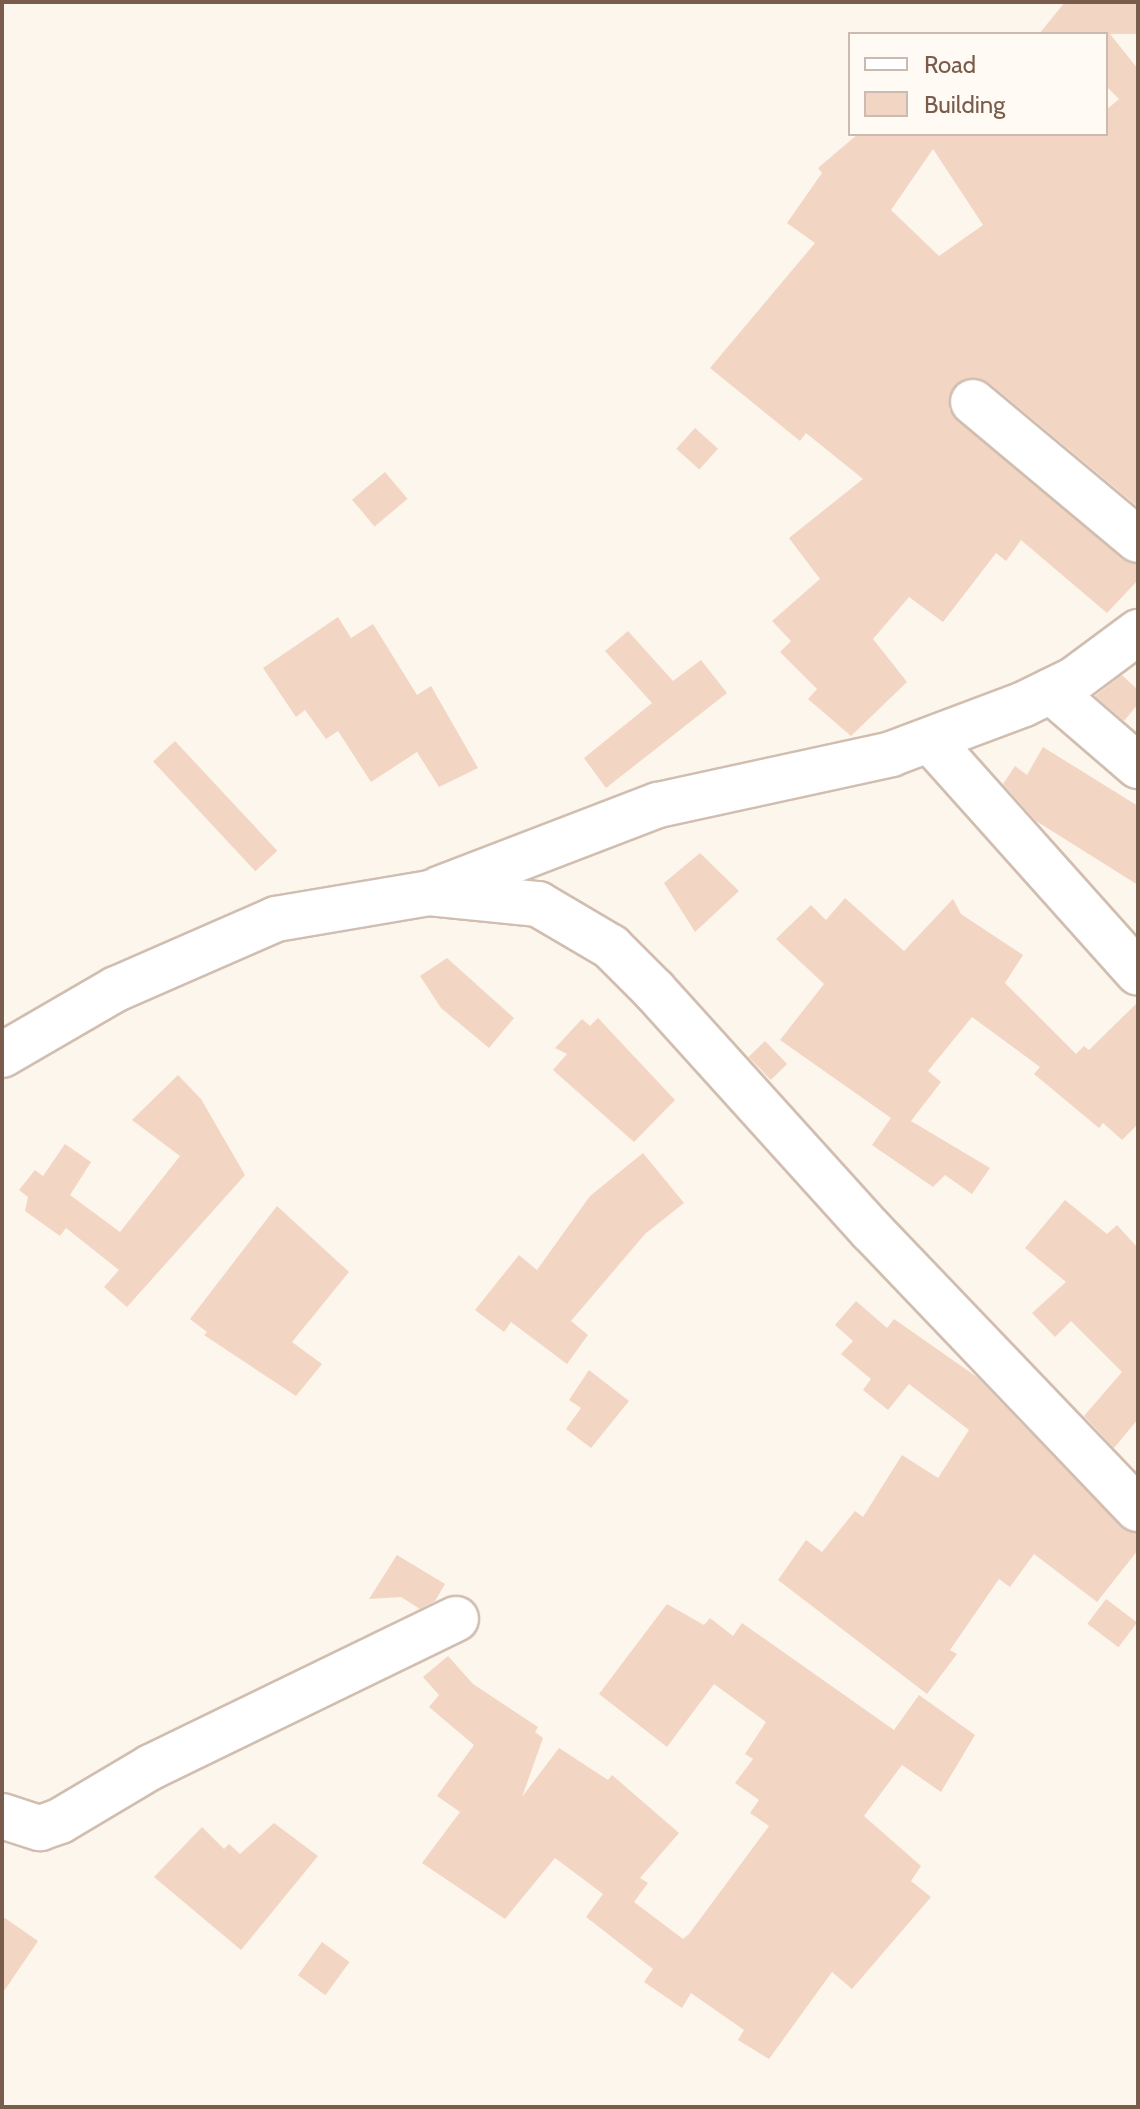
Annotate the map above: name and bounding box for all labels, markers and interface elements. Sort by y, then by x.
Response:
legend [848,32,1108,136]
text: Road [924,50,976,79]
text: Building [924,90,1005,119]

